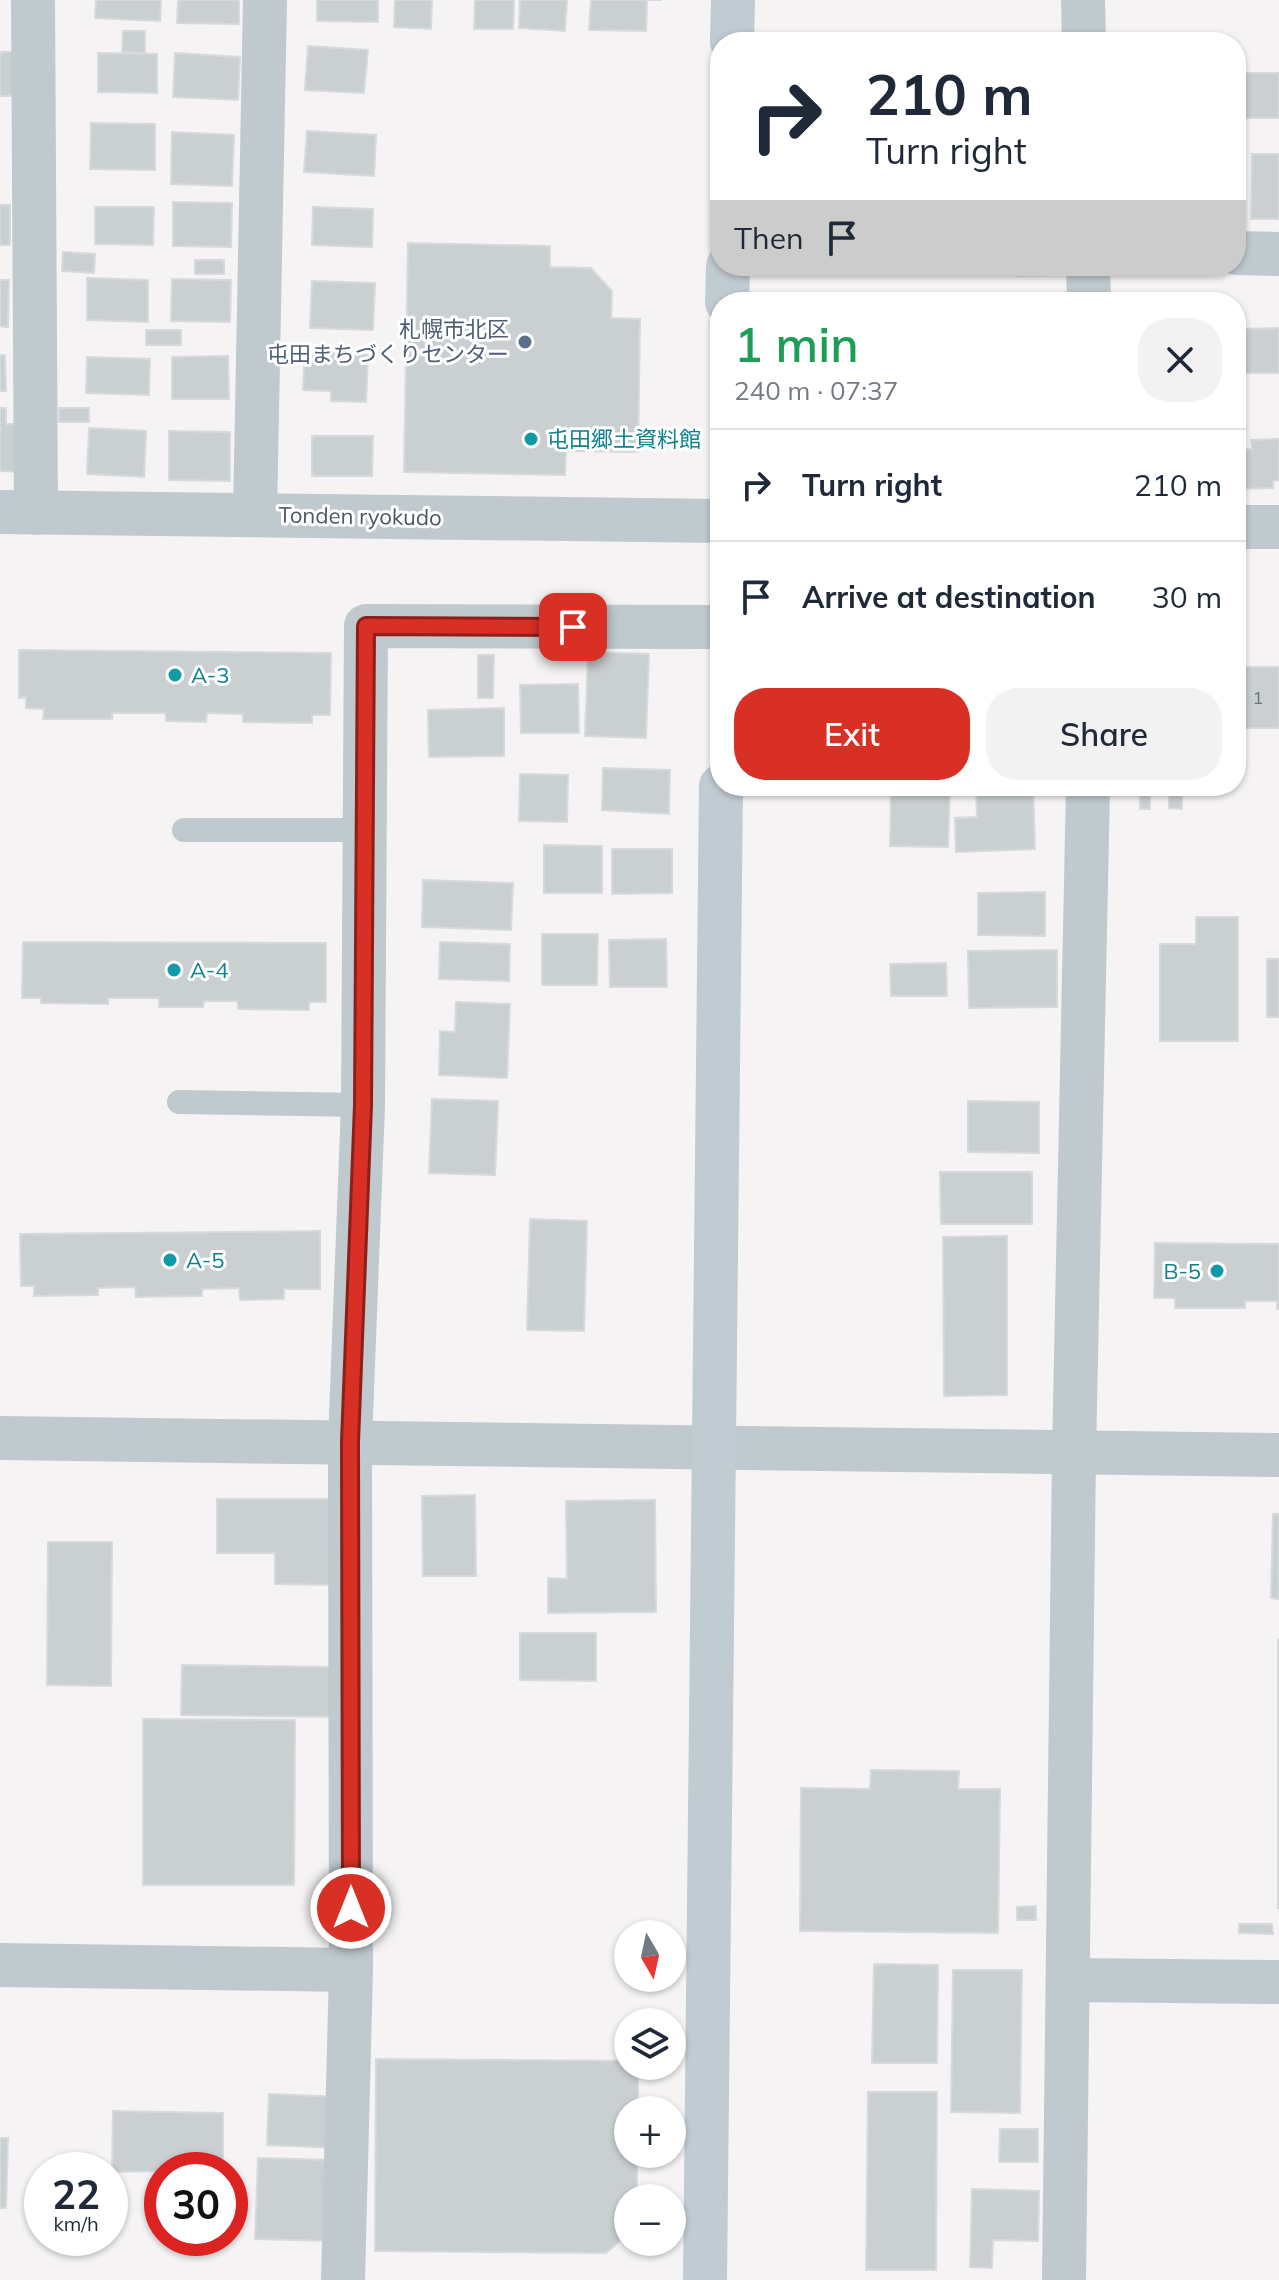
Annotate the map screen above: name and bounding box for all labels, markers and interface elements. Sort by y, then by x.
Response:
text: 210 m [866,59,1033,129]
icon: right [734,64,838,168]
text: Turn right [866,128,1027,173]
icon: arrive [820,216,864,260]
text: Then [734,219,804,257]
text: 1 min [734,314,859,374]
place label: 札幌市北区 屯田まちづくりセンター [267,315,509,368]
button: close [1138,318,1222,402]
marker: 札幌市北区 屯田まちづくりセンター [516,333,534,351]
text: 240 m · 07:37 [734,374,898,407]
place label: 屯田郷土資料館 [547,425,701,453]
marker: 屯田郷土資料館 [522,430,540,448]
icon: right [734,463,778,507]
text: Turn right [802,466,942,504]
text: 210 m [1134,466,1222,504]
street label: Tonden ryokudo [278,501,442,531]
icon: arrive [734,575,778,619]
text: Arrive at destination [802,578,1096,616]
text: 30 m [1152,578,1222,616]
pin [539,593,607,661]
icon: arrive [551,605,595,649]
place label: A-3 [191,661,229,689]
marker: A-3 [166,666,184,684]
house number: 1 [1253,686,1263,709]
button: Exit [734,688,970,780]
button: Share [986,688,1222,780]
place label: A-4 [190,956,228,984]
marker: A-4 [165,961,183,979]
place label: A-5 [186,1246,224,1274]
marker: A-5 [161,1251,179,1269]
place label: B-5 [1163,1257,1201,1285]
marker: B-5 [1208,1262,1226,1280]
position arrow [309,1866,393,1950]
north arrow [614,1920,686,1992]
map controls [614,1920,686,2256]
button: layers [614,2008,686,2080]
button: + [614,2096,686,2168]
speed limit sign: 30 [144,2152,248,2256]
text: 22 [52,2169,100,2219]
button: − [614,2184,686,2256]
text: km/h [53,2211,99,2236]

